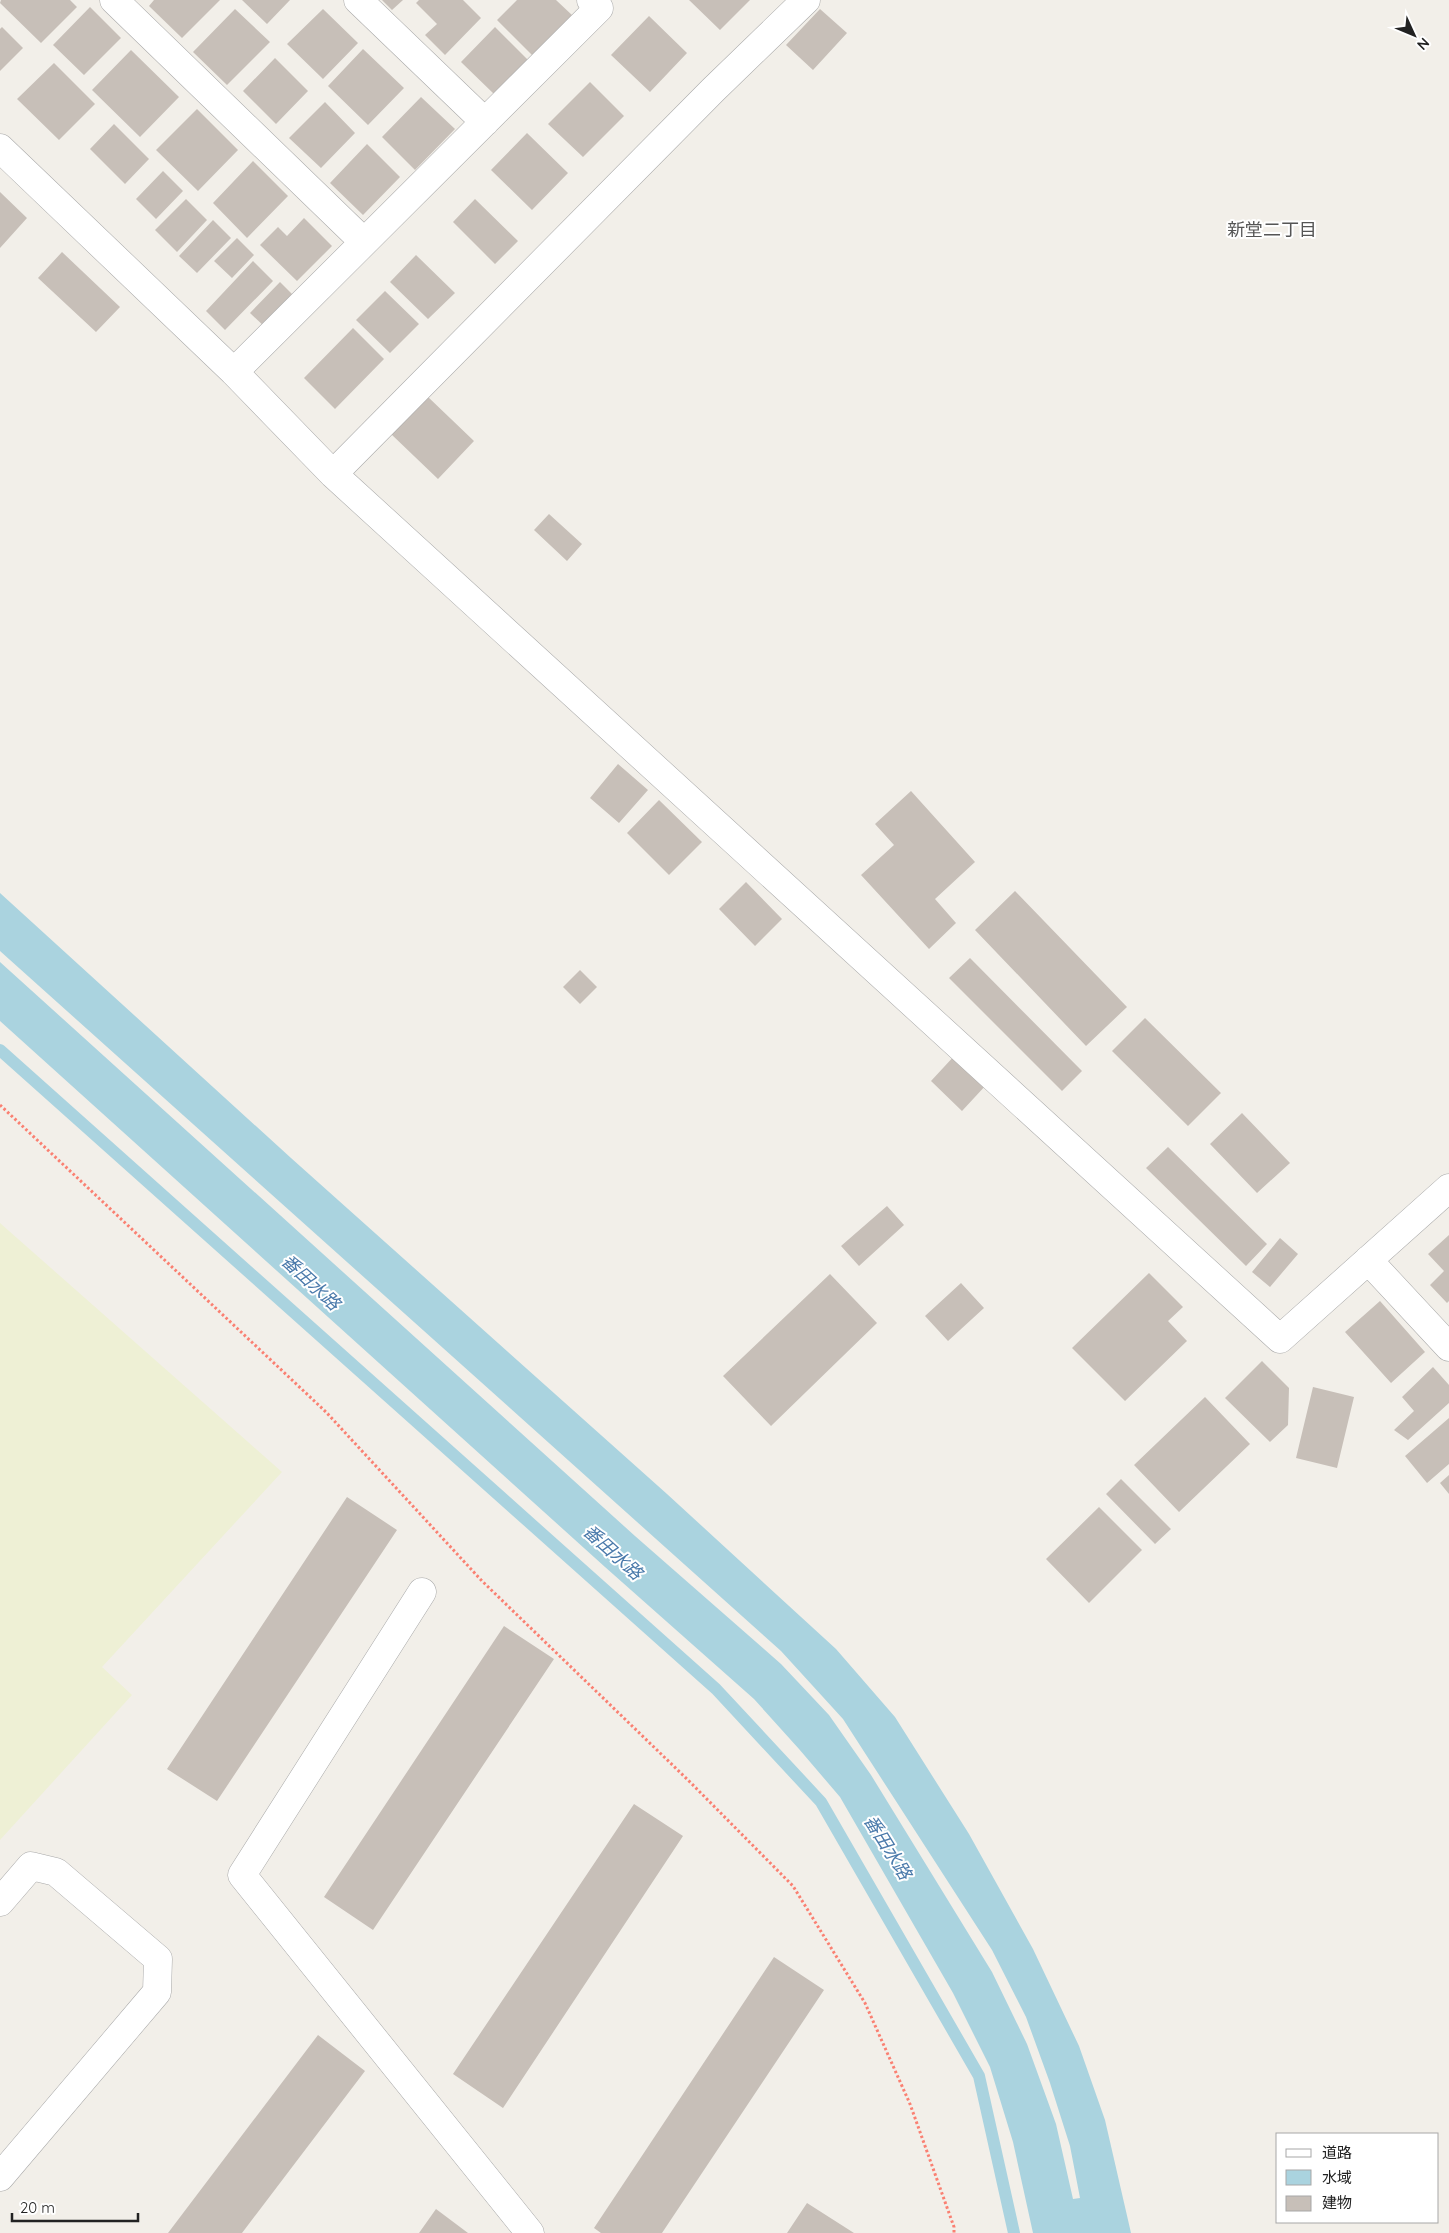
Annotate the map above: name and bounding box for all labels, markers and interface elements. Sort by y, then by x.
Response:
north arrow [1389,10,1439,60]
text: N [1413,34,1433,54]
district label: 新堂二丁目 [1227,218,1317,241]
water label: 番田水路 [277,1249,347,1316]
water label: 番田水路 [579,1519,649,1586]
water label: 番田水路 [859,1810,918,1885]
legend [1276,2133,1439,2223]
text: 道路 [1322,2143,1352,2162]
text: 水域 [1322,2168,1352,2187]
scale bar [12,2190,139,2222]
text: 建物 [1322,2193,1352,2212]
text: 20 m [20,2198,55,2217]

